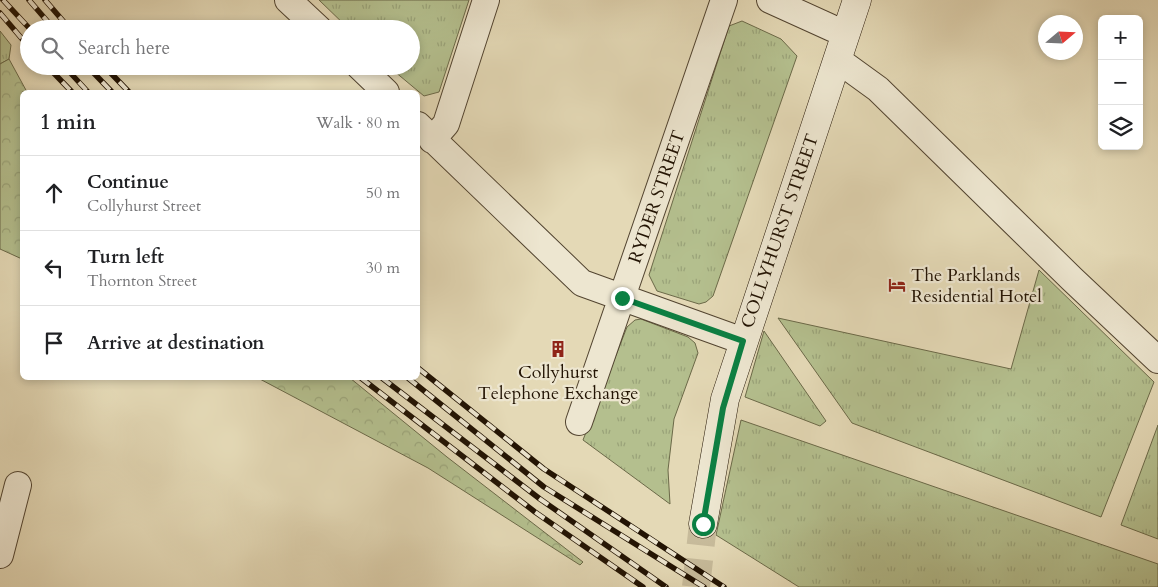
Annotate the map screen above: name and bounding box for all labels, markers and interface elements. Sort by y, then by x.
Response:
north arrow [1038,15,1083,60]
map controls [1098,15,1143,150]
button: + [1098,15,1143,60]
search box [20,20,420,75]
icon: search [38,34,66,62]
text: Search here [78,35,170,61]
button: − [1098,60,1143,105]
button: layers [1098,105,1143,150]
text: 1 min [40,108,96,137]
text: Walk · 80 m [316,112,400,134]
street label: RYDER STREET [623,127,691,267]
street label: COLLYHURST STREET [735,131,825,331]
text: Continue [87,169,169,195]
icon: ahead [40,179,68,207]
text: 50 m [366,182,400,204]
text: Collyhurst Street [87,195,201,217]
text: Turn left [87,244,164,270]
icon: left [40,254,68,282]
text: 30 m [366,257,400,279]
place label: The Parklands Residential Hotel [911,263,1042,309]
text: Thornton Street [87,270,197,292]
hotel icon: The Parklands Residential Hotel [887,275,907,295]
route end [611,287,634,310]
icon: arrive [40,329,68,357]
text: Arrive at destination [87,330,264,356]
building icon: Collyhurst Telephone Exchange [548,339,568,359]
place label: Collyhurst Telephone Exchange [478,360,638,406]
route start [692,513,715,536]

